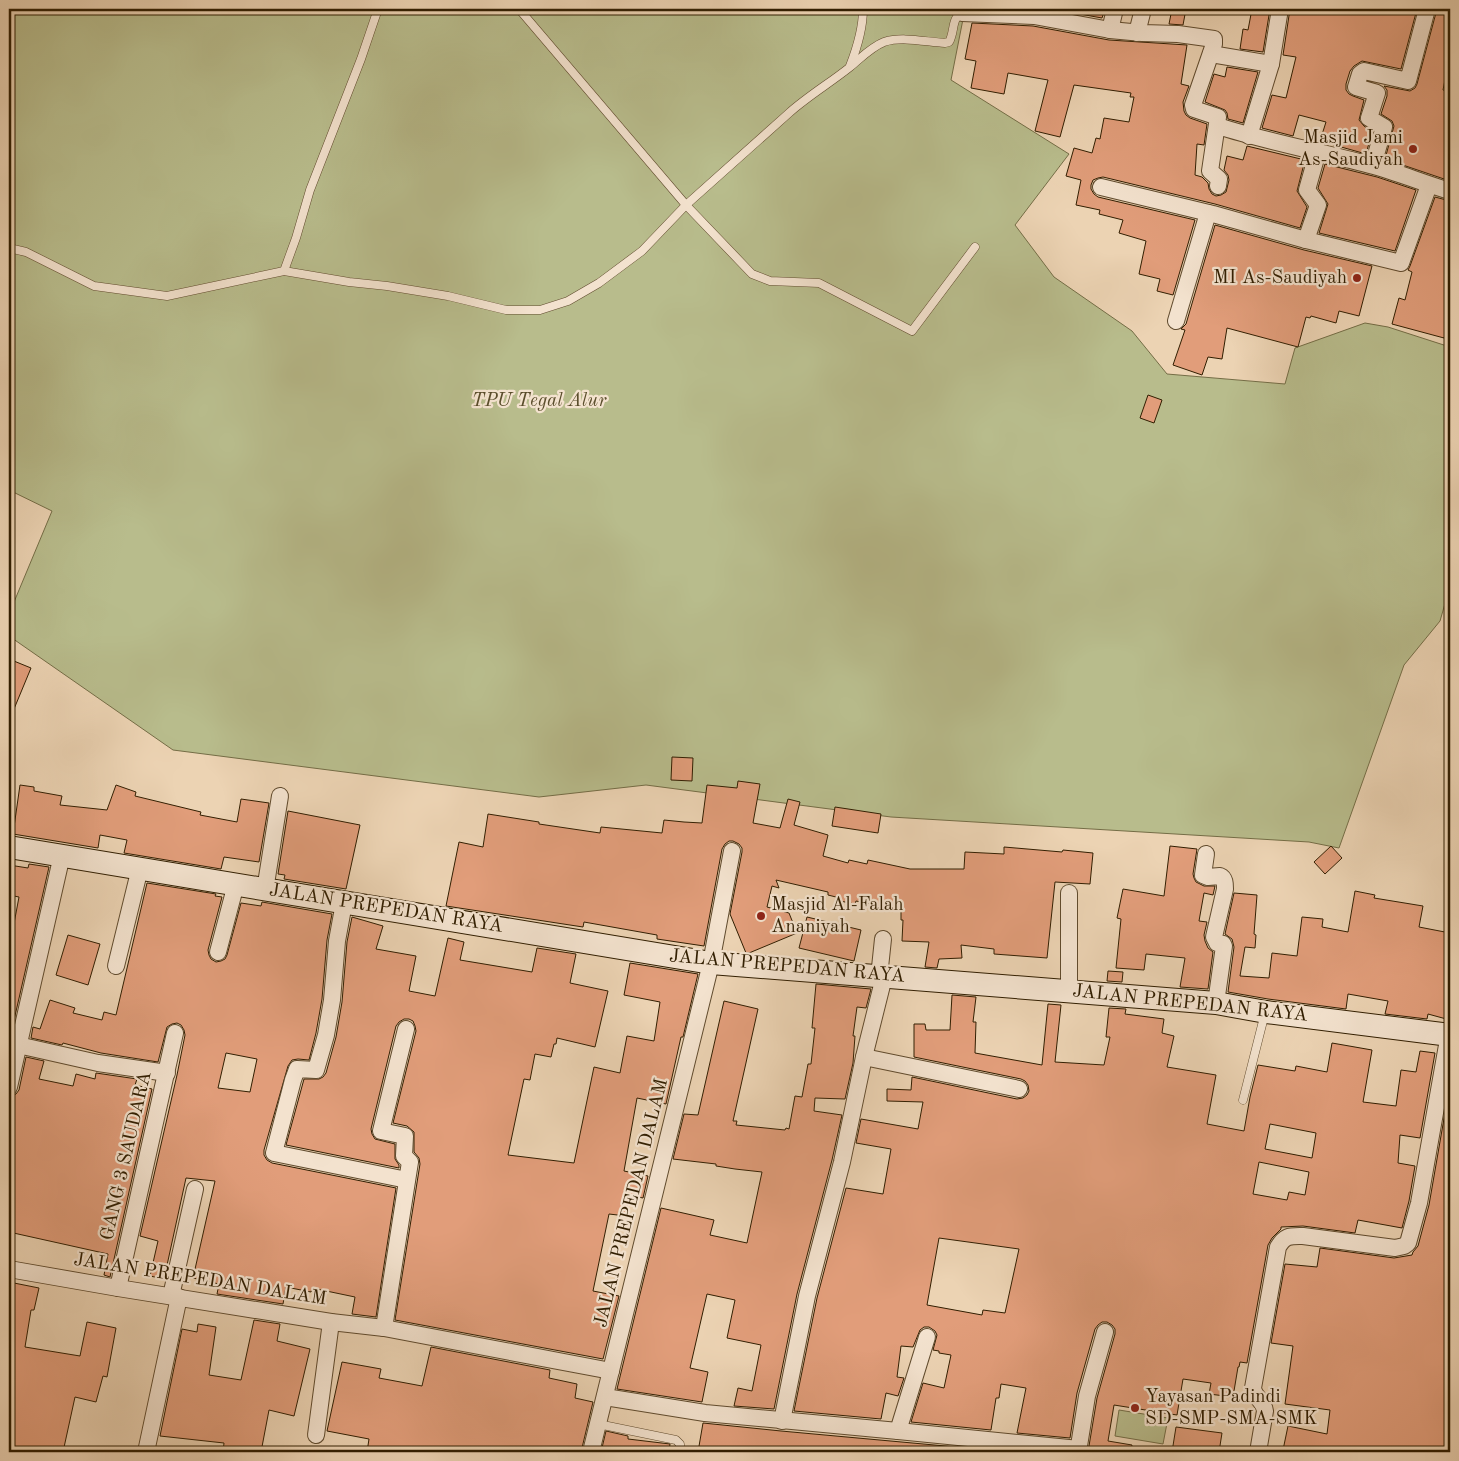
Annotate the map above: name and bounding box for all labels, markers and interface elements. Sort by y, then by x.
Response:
place label: Masjid Jami As-Saudiyah [1298,129,1403,170]
marker: Masjid Jami As-Saudiyah [1407,143,1419,155]
place label: MI As-Saudiyah [1213,269,1347,288]
marker: MI As-Saudiyah [1351,272,1363,284]
park label: TPU Tegal Alur [472,392,607,411]
street label: JALAN PREPEDAN RAYA [268,881,505,937]
place label: Masjid Al-Falah Ananiyah [771,896,904,937]
marker: Masjid Al-Falah Ananiyah [755,910,767,922]
street label: JALAN PREPEDAN RAYA [668,947,906,987]
street label: JALAN PREPEDAN RAYA [1071,982,1309,1026]
street label: GANG 3 SAUDARA [98,1069,156,1242]
street label: JALAN PREPEDAN DALAM [592,1077,672,1329]
street label: JALAN PREPEDAN DALAM [72,1251,328,1309]
place label: Yayasan Padindi SD-SMP-SMA-SMK [1145,1388,1318,1429]
marker: Yayasan Padindi SD-SMP-SMA-SMK [1129,1402,1141,1414]

